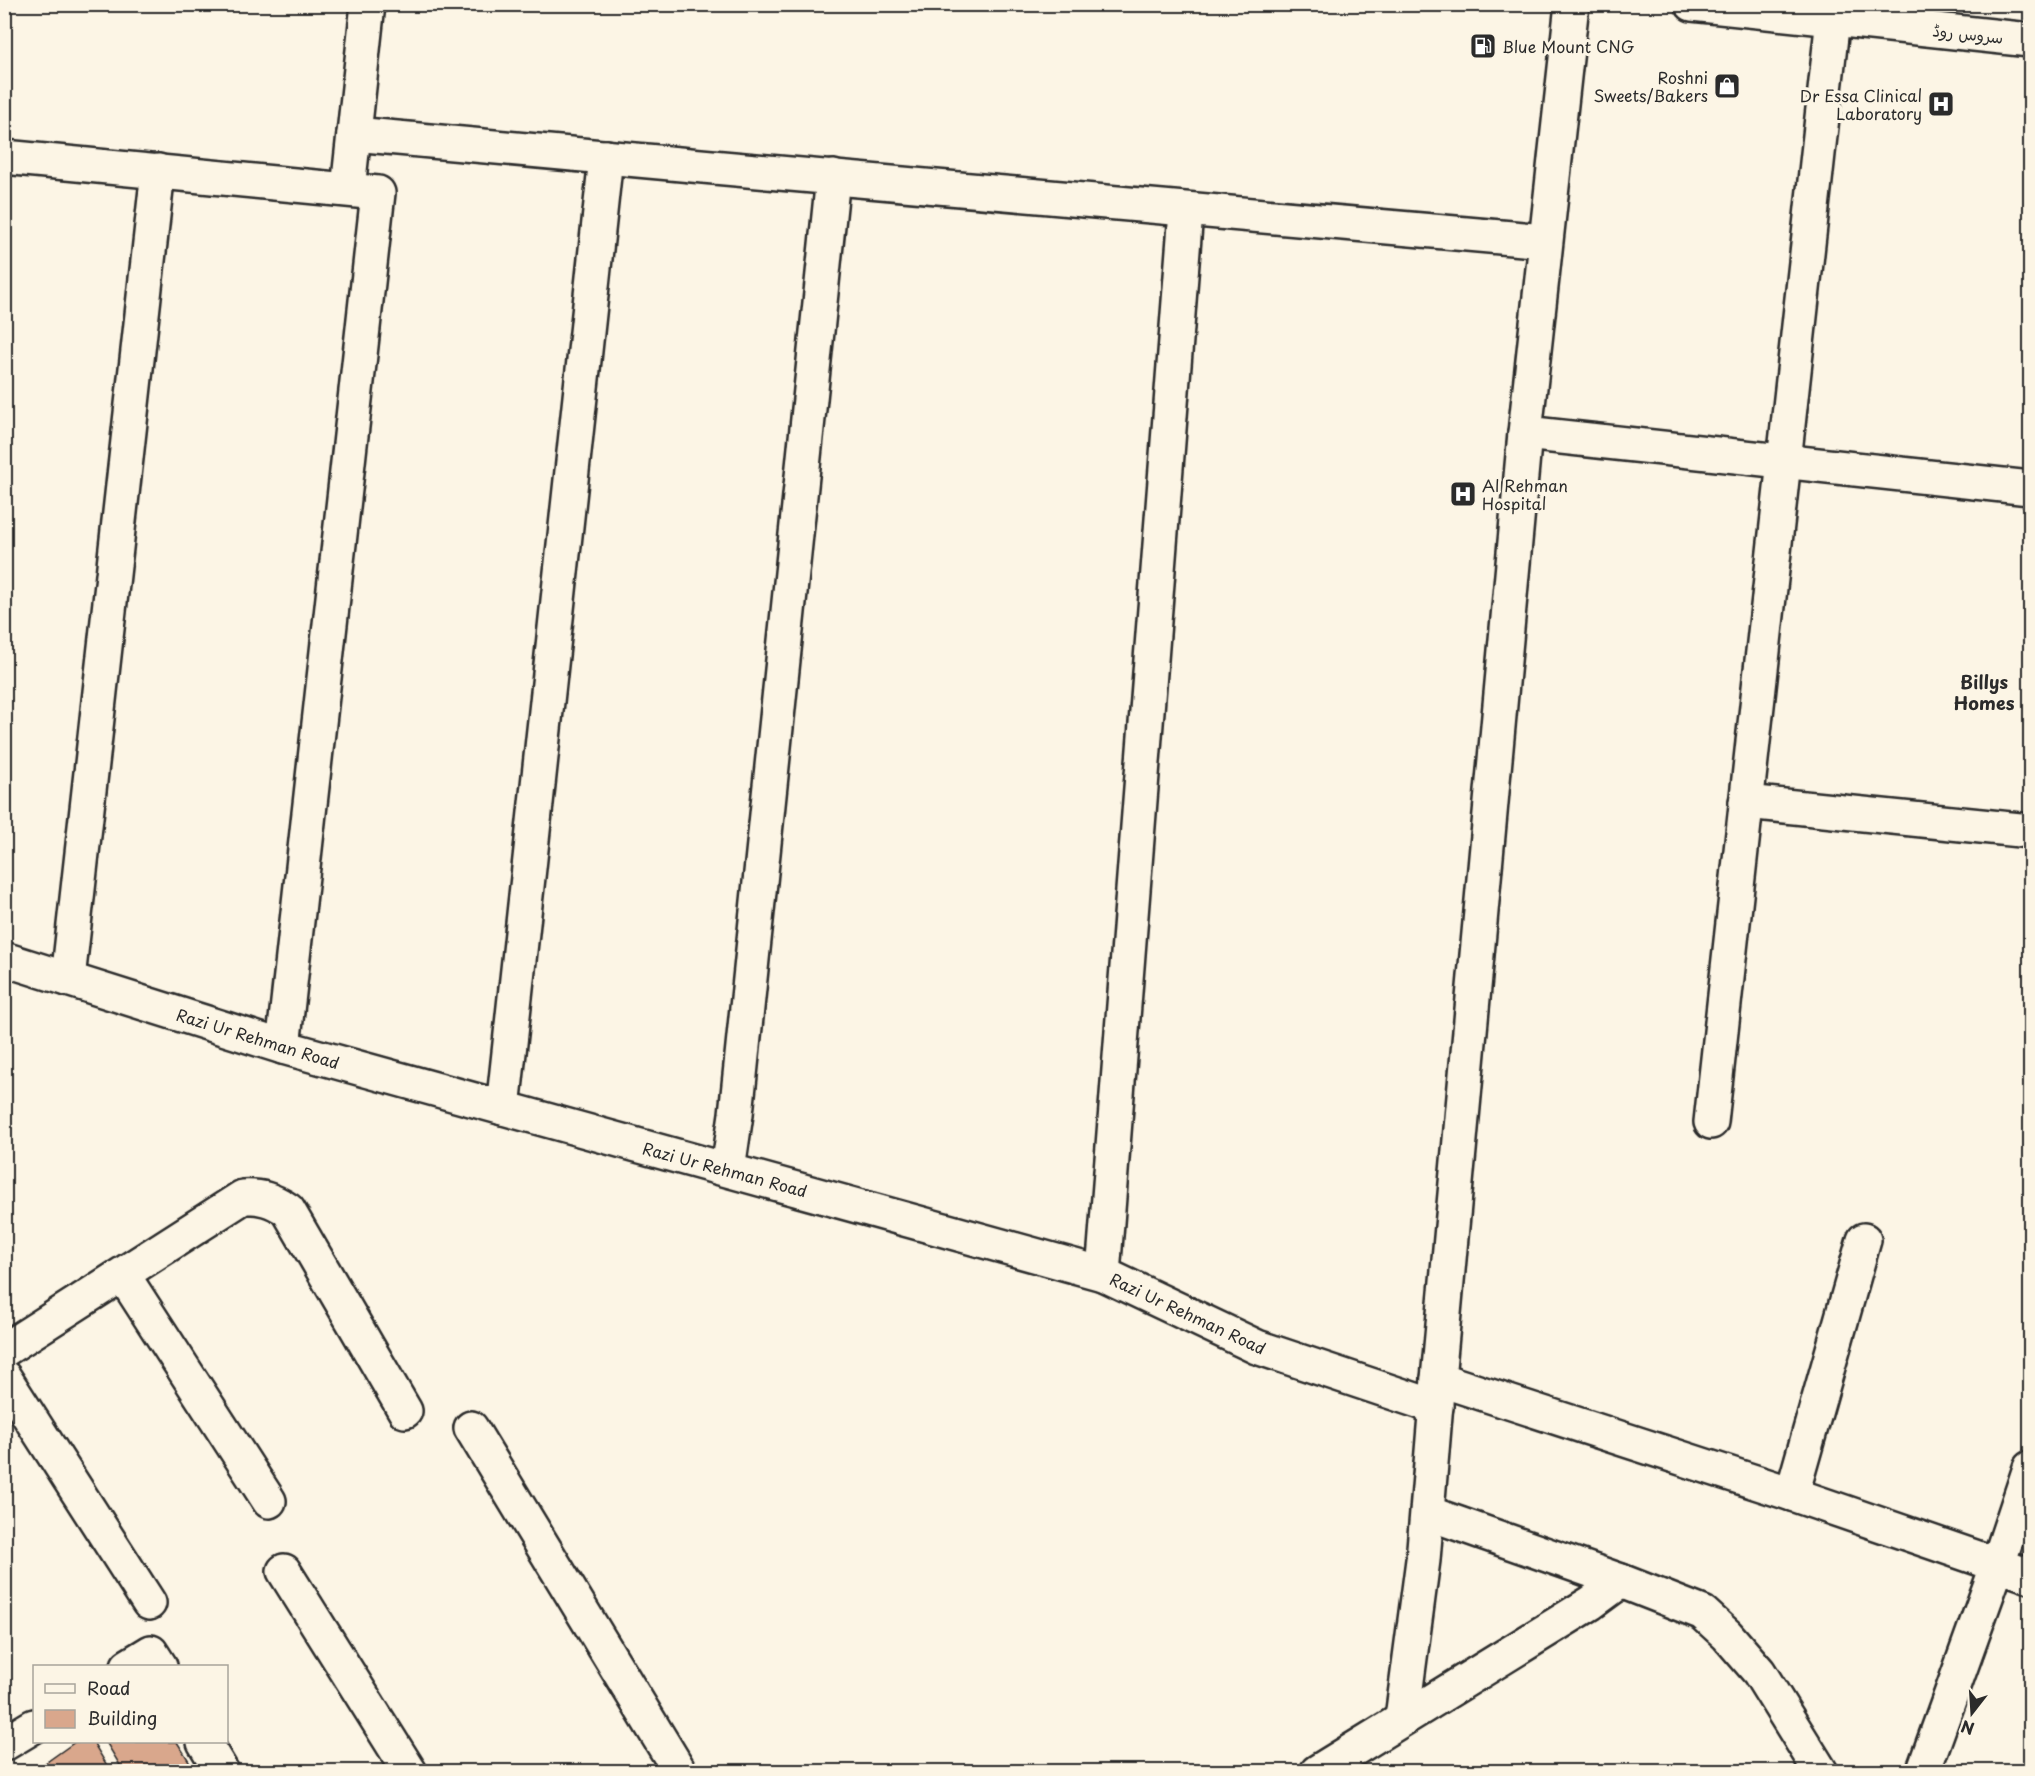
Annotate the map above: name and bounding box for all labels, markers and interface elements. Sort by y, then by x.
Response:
street label: سروس روڈ [1931,17,2005,49]
fuel station icon: Blue Mount CNG [1468,31,1498,61]
place label: Blue Mount CNG [1502,34,1635,58]
place label: Roshni Sweets/Bakers [1593,65,1708,107]
shop icon: Roshni Sweets/Bakers [1712,71,1742,101]
place label: Dr Essa Clinical Laboratory [1800,83,1922,125]
hospital icon: Dr Essa Clinical Laboratory [1926,89,1956,119]
place label: Al Rehman Hospital [1482,473,1568,515]
hospital icon: Al Rehman Hospital [1448,479,1478,509]
district label: Billys Homes [1954,668,2015,716]
street label: Razi Ur Rehman Road [173,1002,343,1074]
street label: Razi Ur Rehman Road [640,1135,810,1203]
street label: Razi Ur Rehman Road [1106,1266,1270,1360]
legend [33,1665,228,1743]
text: Road [87,1674,131,1701]
north arrow [1942,1683,2002,1743]
text: Building [87,1704,157,1731]
text: N [1958,1715,1977,1742]

